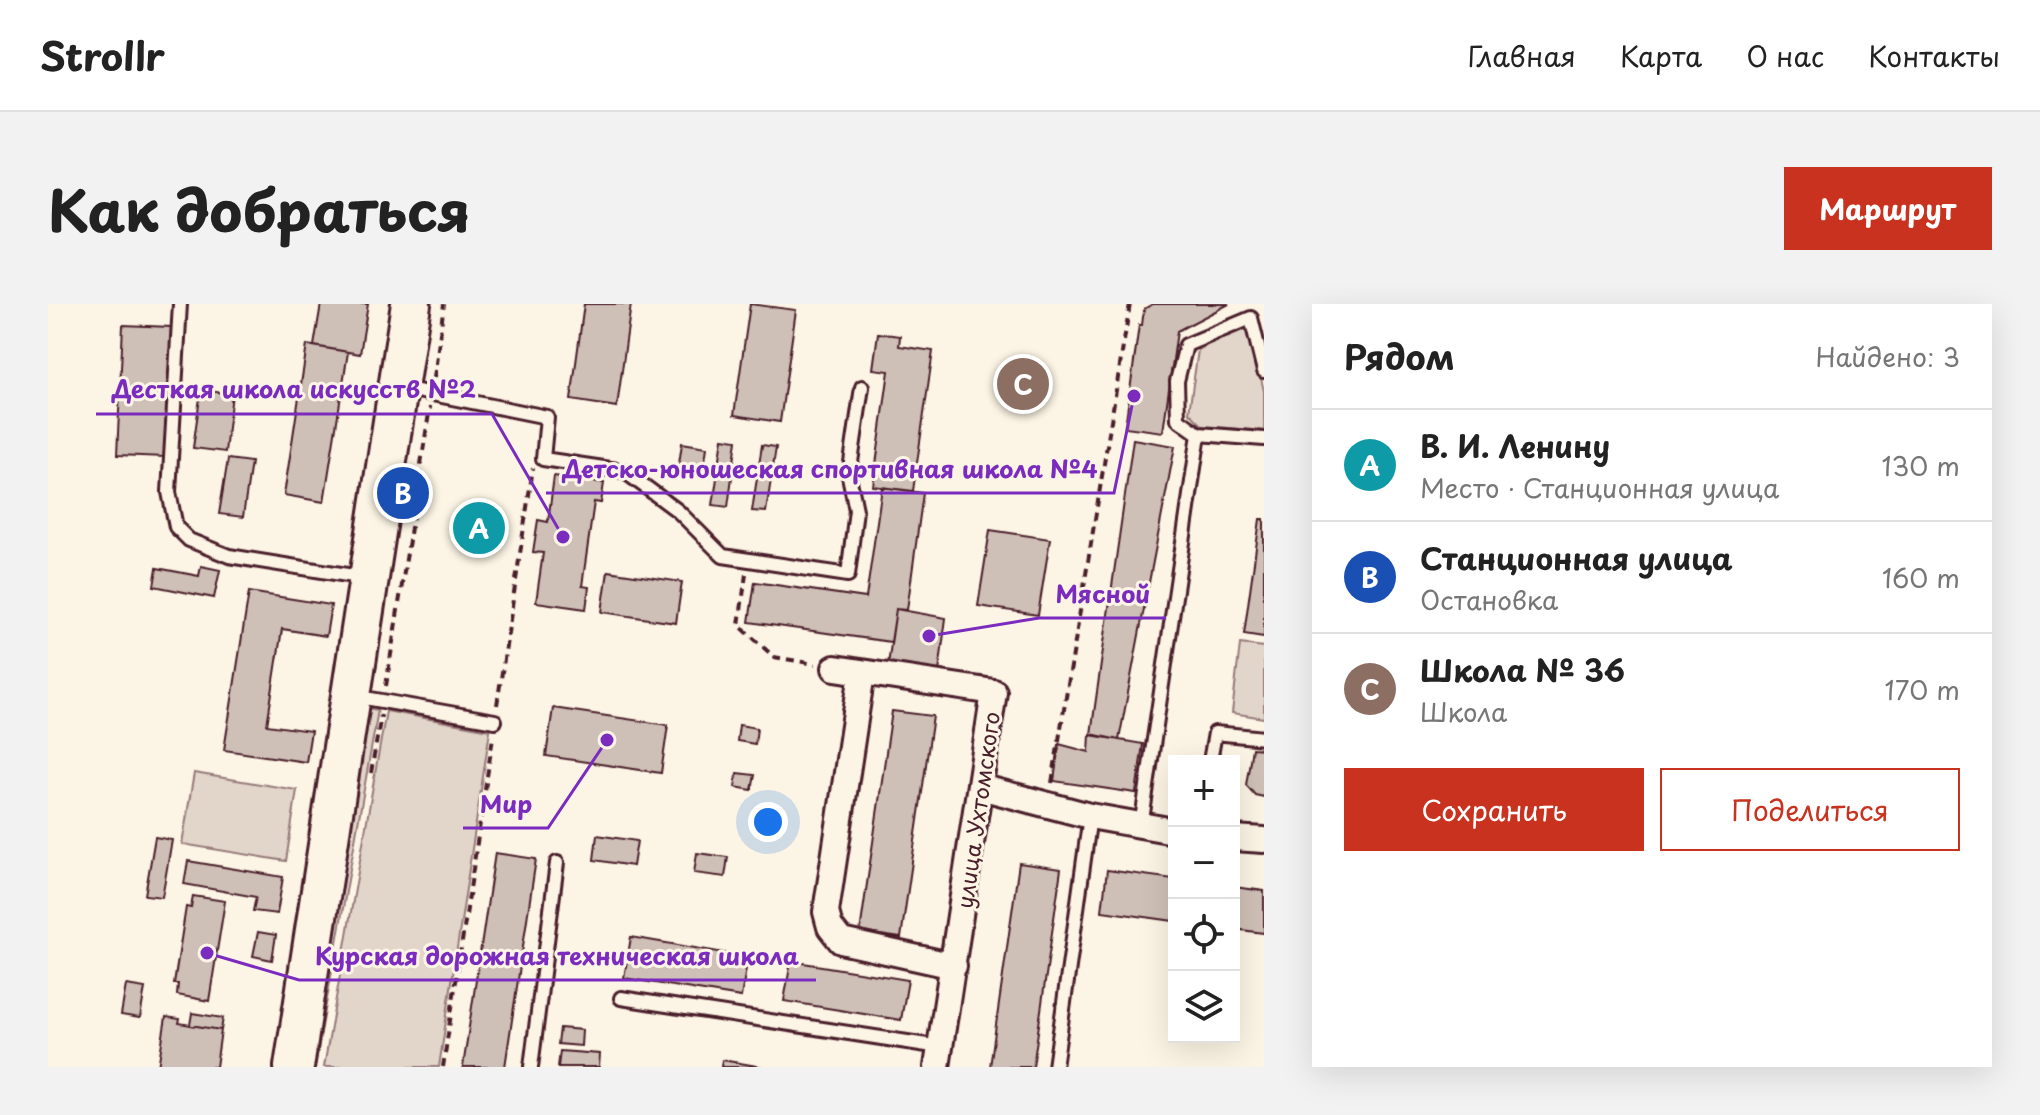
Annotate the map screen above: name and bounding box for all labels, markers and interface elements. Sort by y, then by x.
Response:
text: Strollr [40,27,165,84]
text: Главная [1468,34,1576,77]
text: Карта [1620,34,1702,77]
text: О нас [1746,34,1824,77]
text: Контакты [1868,34,2000,77]
text: Как добраться [48,166,471,251]
button: Маршрут [1784,167,1992,250]
text: Рядом [1344,330,1455,382]
text: Найдено: 3 [1816,337,1960,376]
pin: C [997,354,1049,414]
callout: Десткая школа искусств №2 [96,366,492,414]
text: Десткая школа искусств №2 [111,370,476,406]
text: В. И. Ленину [1420,423,1610,468]
callout: Детско-юношеская спортивная школа №4 [546,445,1114,493]
text: A [1360,446,1380,485]
text: 130 m [1881,446,1960,485]
text: Детско-юношеская спортивная школа №4 [561,450,1098,486]
pin: B [377,463,429,523]
text: Место · Станционная улица [1420,468,1779,507]
pin: A [453,498,505,558]
text: Станционная улица [1420,535,1733,580]
text: B [1361,558,1379,597]
text: 160 m [1882,558,1960,597]
callout: Мясной [1039,570,1166,618]
text: Мясной [1055,575,1151,611]
text: Остановка [1420,580,1558,619]
text: Школа № 36 [1420,647,1625,692]
text: C [1360,670,1380,709]
text: 170 m [1885,670,1960,709]
text: Школа [1420,692,1507,731]
street label: улица Ухтомского [947,709,1007,911]
map controls [1168,755,1240,1043]
button: + [1168,755,1240,827]
button: Сохранить [1344,768,1644,851]
button: Поделиться [1660,768,1960,851]
callout: Мир [463,780,548,828]
text: Мир [480,785,532,821]
your location [748,802,788,842]
button: − [1168,827,1240,899]
button: locate [1168,899,1240,971]
callout: Курская дорожная техническая школа [299,932,816,980]
text: Курская дорожная техническая школа [315,937,800,973]
button: layers [1168,971,1240,1043]

